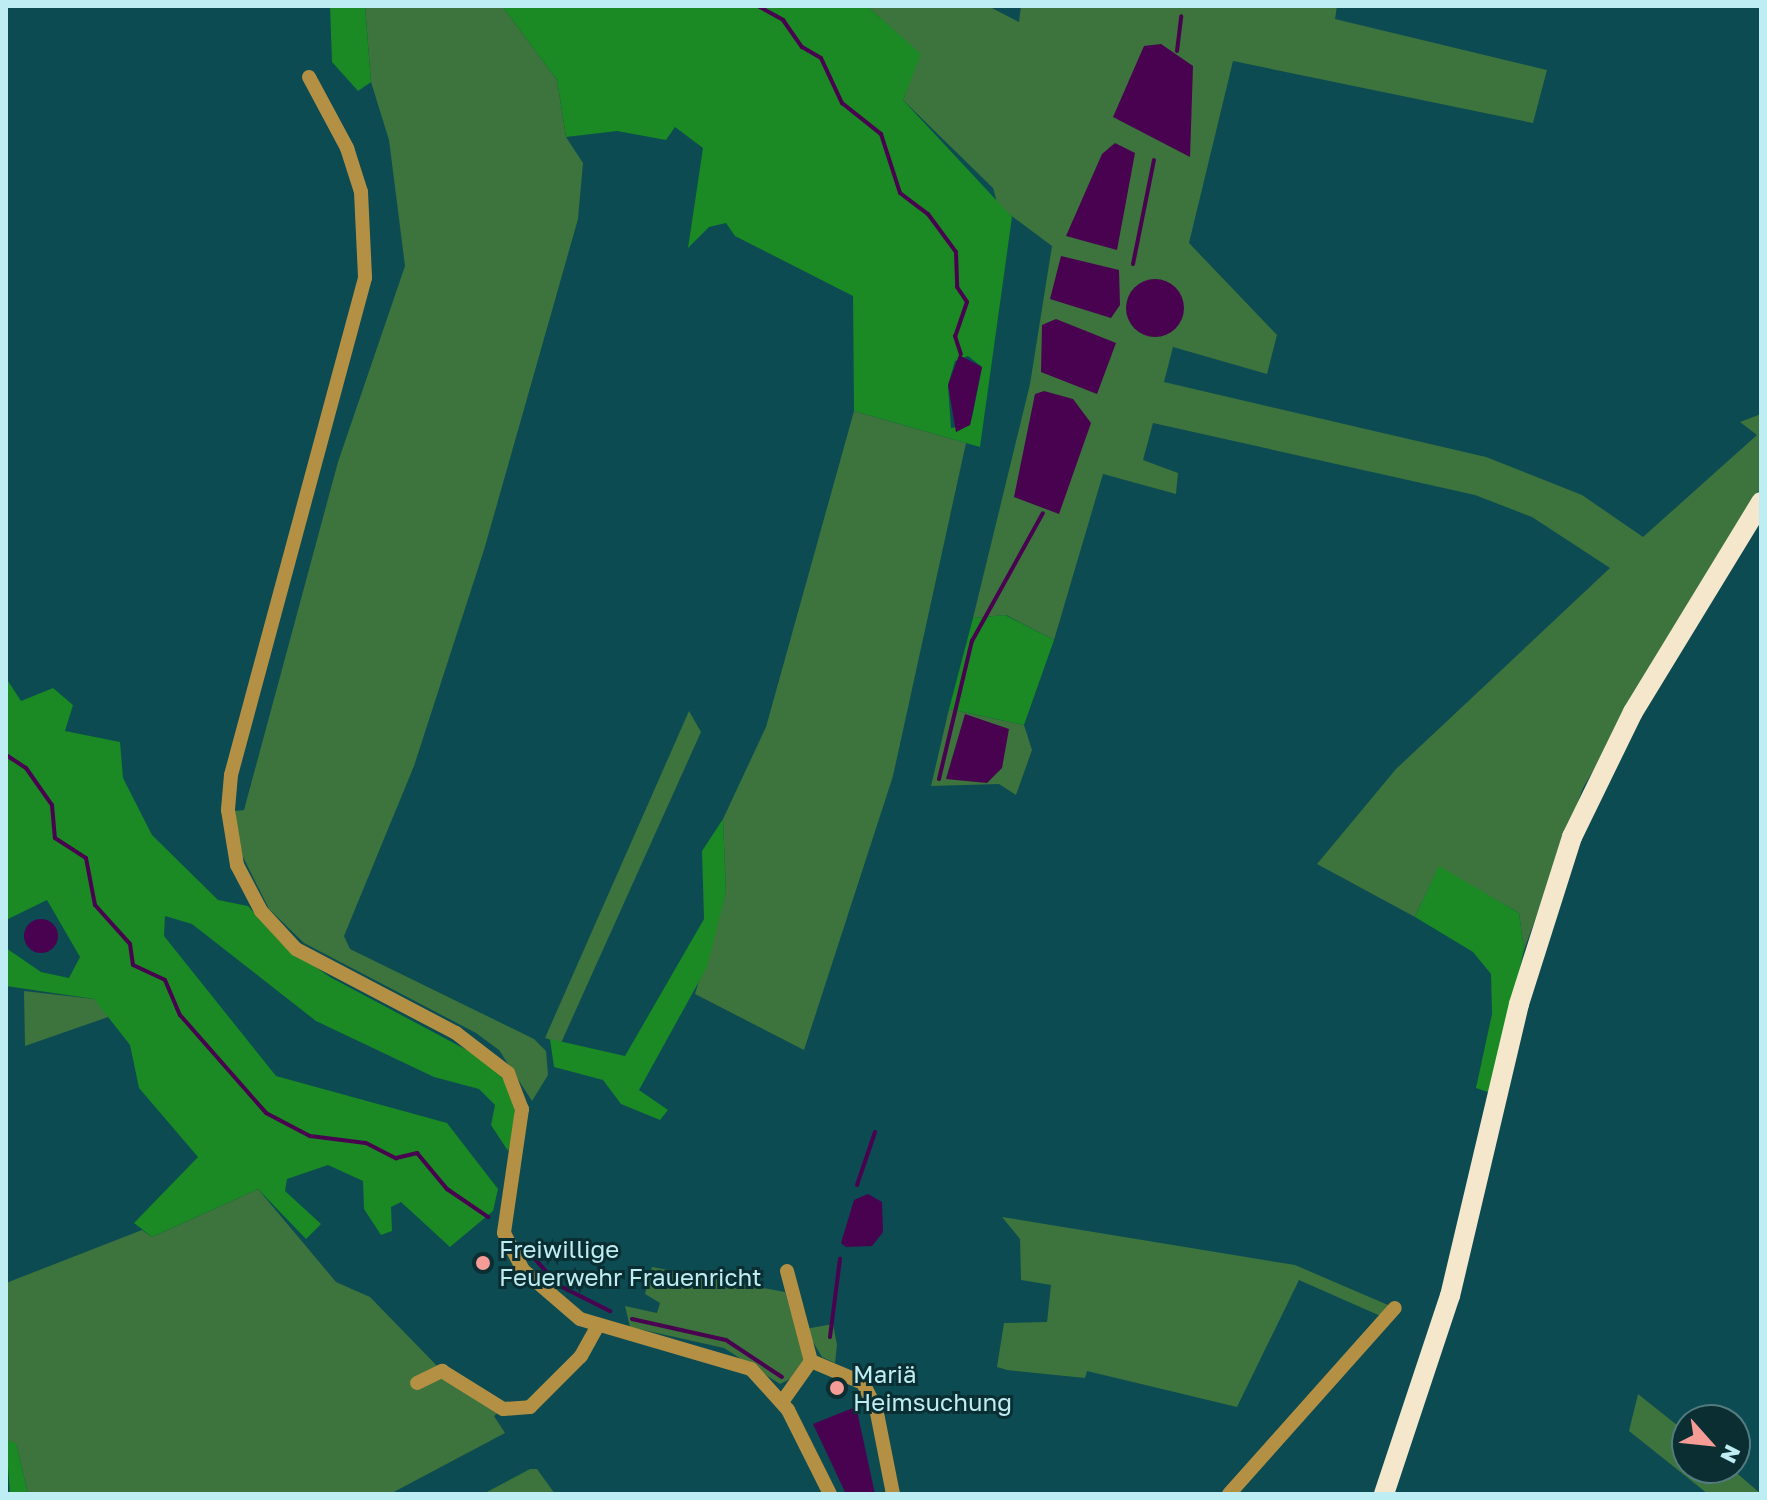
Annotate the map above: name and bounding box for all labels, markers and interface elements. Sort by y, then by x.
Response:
place label: Freiwillige Feuerwehr Frauenricht [499,1235,762,1291]
marker: Freiwillige Feuerwehr Frauenricht [474,1254,492,1272]
place label: Mariä Heimsuchung [853,1360,1012,1416]
marker: Mariä Heimsuchung [828,1379,846,1397]
north arrow [1671,1404,1751,1484]
text: N [1715,1441,1747,1468]

